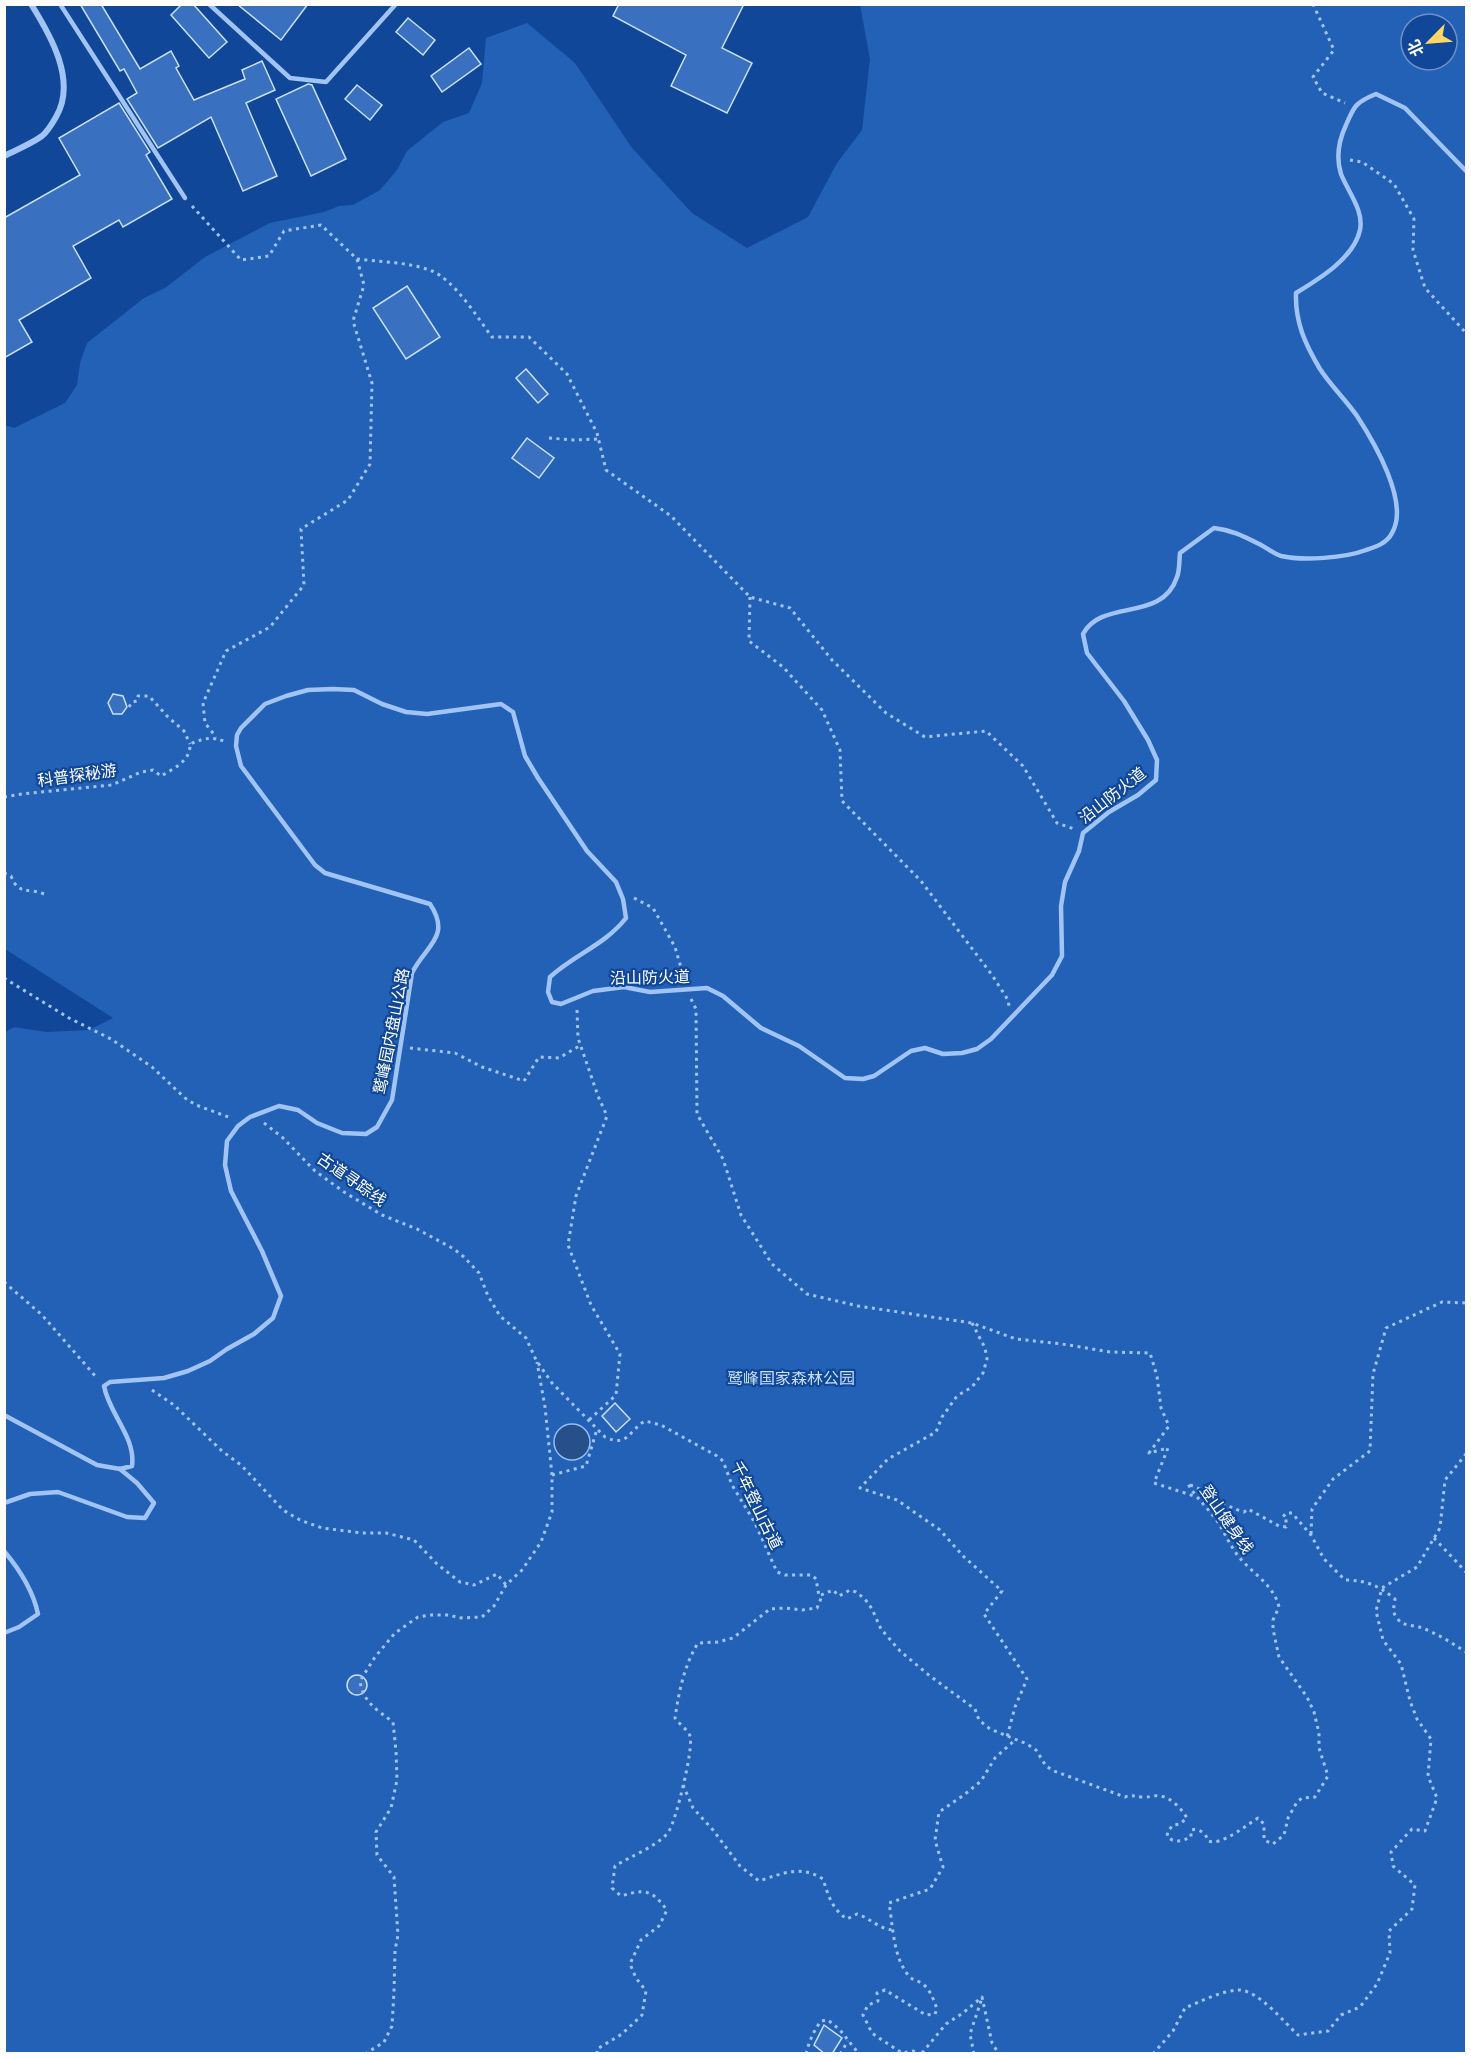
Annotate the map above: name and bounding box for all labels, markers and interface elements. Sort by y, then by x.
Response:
north arrow [1399,12,1459,72]
text: 北 [1403,37,1428,60]
street label: 科普探秘游 [36,760,118,790]
street label: 沿山防火道 [1074,762,1150,828]
street label: 鹫峰园内盘山公路 [369,966,413,1096]
street label: 沿山防火道 [610,966,690,988]
street label: 古道寻踪线 [313,1148,391,1210]
park label: 鹫峰国家森林公园 [727,1368,855,1388]
street label: 千年登山古道 [727,1457,787,1553]
street label: 登山健身线 [1196,1480,1258,1558]

